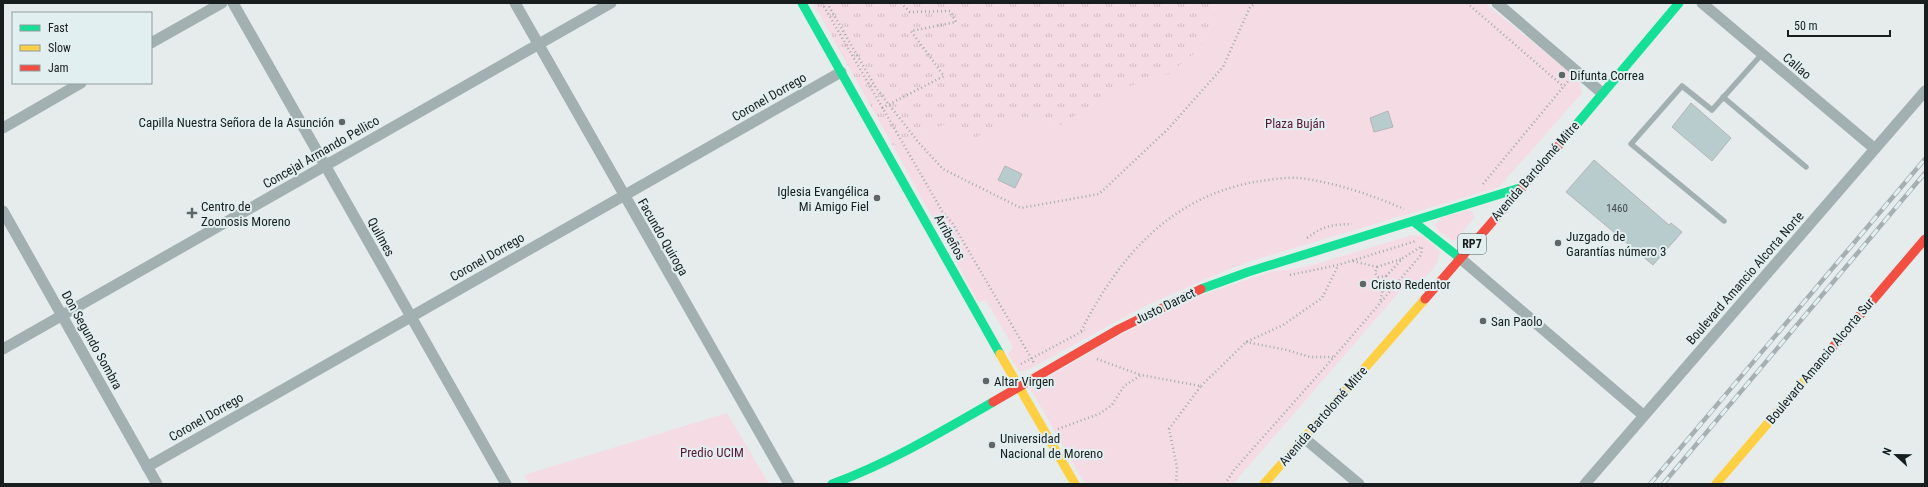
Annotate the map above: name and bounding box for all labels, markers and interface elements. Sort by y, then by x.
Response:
legend [12,12,152,84]
scale bar [1788,12,1890,38]
text: 50 m [1794,19,1818,33]
text: Fast [48,21,69,35]
text: Slow [48,41,71,55]
street label: Callao [1780,50,1814,82]
text: Jam [48,61,69,75]
place label: Difunta Correa [1570,68,1644,83]
street label: Coronel Dorrego [729,70,809,124]
marker: Difunta Correa [1557,70,1567,80]
street label: Concejal Armando Pellico [260,113,382,191]
place label: Capilla Nuestra Señora de la Asunción [139,115,334,130]
park label: Plaza Buján [1265,116,1325,131]
marker: Capilla Nuestra Señora de la Asunción [337,117,347,127]
street label: Avenida Bartolomé Mitre [1488,118,1582,224]
place label: Iglesia Evangélica Mi Amigo Fiel [777,184,869,214]
marker: Iglesia Evangélica Mi Amigo Fiel [872,193,882,203]
street label: Facundo Quiroga [635,196,691,278]
place label: Centro de Zoonosis Moreno [201,199,290,229]
house number: 1460 [1606,202,1628,215]
marker: Centro de Zoonosis Moreno [186,207,198,219]
street label: Boulevard Amancio Alcorta Norte [1683,208,1807,348]
street label: Arribeños [931,212,969,262]
street label: Quilmes [364,215,398,259]
place label: Juzgado de Garantías número 3 [1566,229,1666,259]
street label: Coronel Dorrego [447,230,527,284]
road number: RP7 [1458,234,1486,254]
marker: Juzgado de Garantías número 3 [1553,238,1563,248]
place label: Cristo Redentor [1371,277,1451,292]
marker: Cristo Redentor [1358,279,1368,289]
street label: Justo Daract [1132,285,1198,327]
street label: Don Segundo Sombra [59,288,125,392]
street label: Boulevard Amancio Alcorta Sur [1763,295,1877,427]
place label: San Paolo [1491,314,1543,329]
marker: San Paolo [1478,316,1488,326]
street label: Avenida Bartolomé Mitre [1276,363,1370,469]
place label: Altar Virgen [994,374,1054,389]
marker: Altar Virgen [981,376,991,386]
street label: Coronel Dorrego [166,390,246,444]
place label: Universidad Nacional de Moreno [1000,431,1103,461]
north arrow [1876,435,1916,475]
marker: Universidad Nacional de Moreno [987,440,997,450]
park label: Predio UCIM [680,445,744,460]
text: N [1880,446,1895,457]

